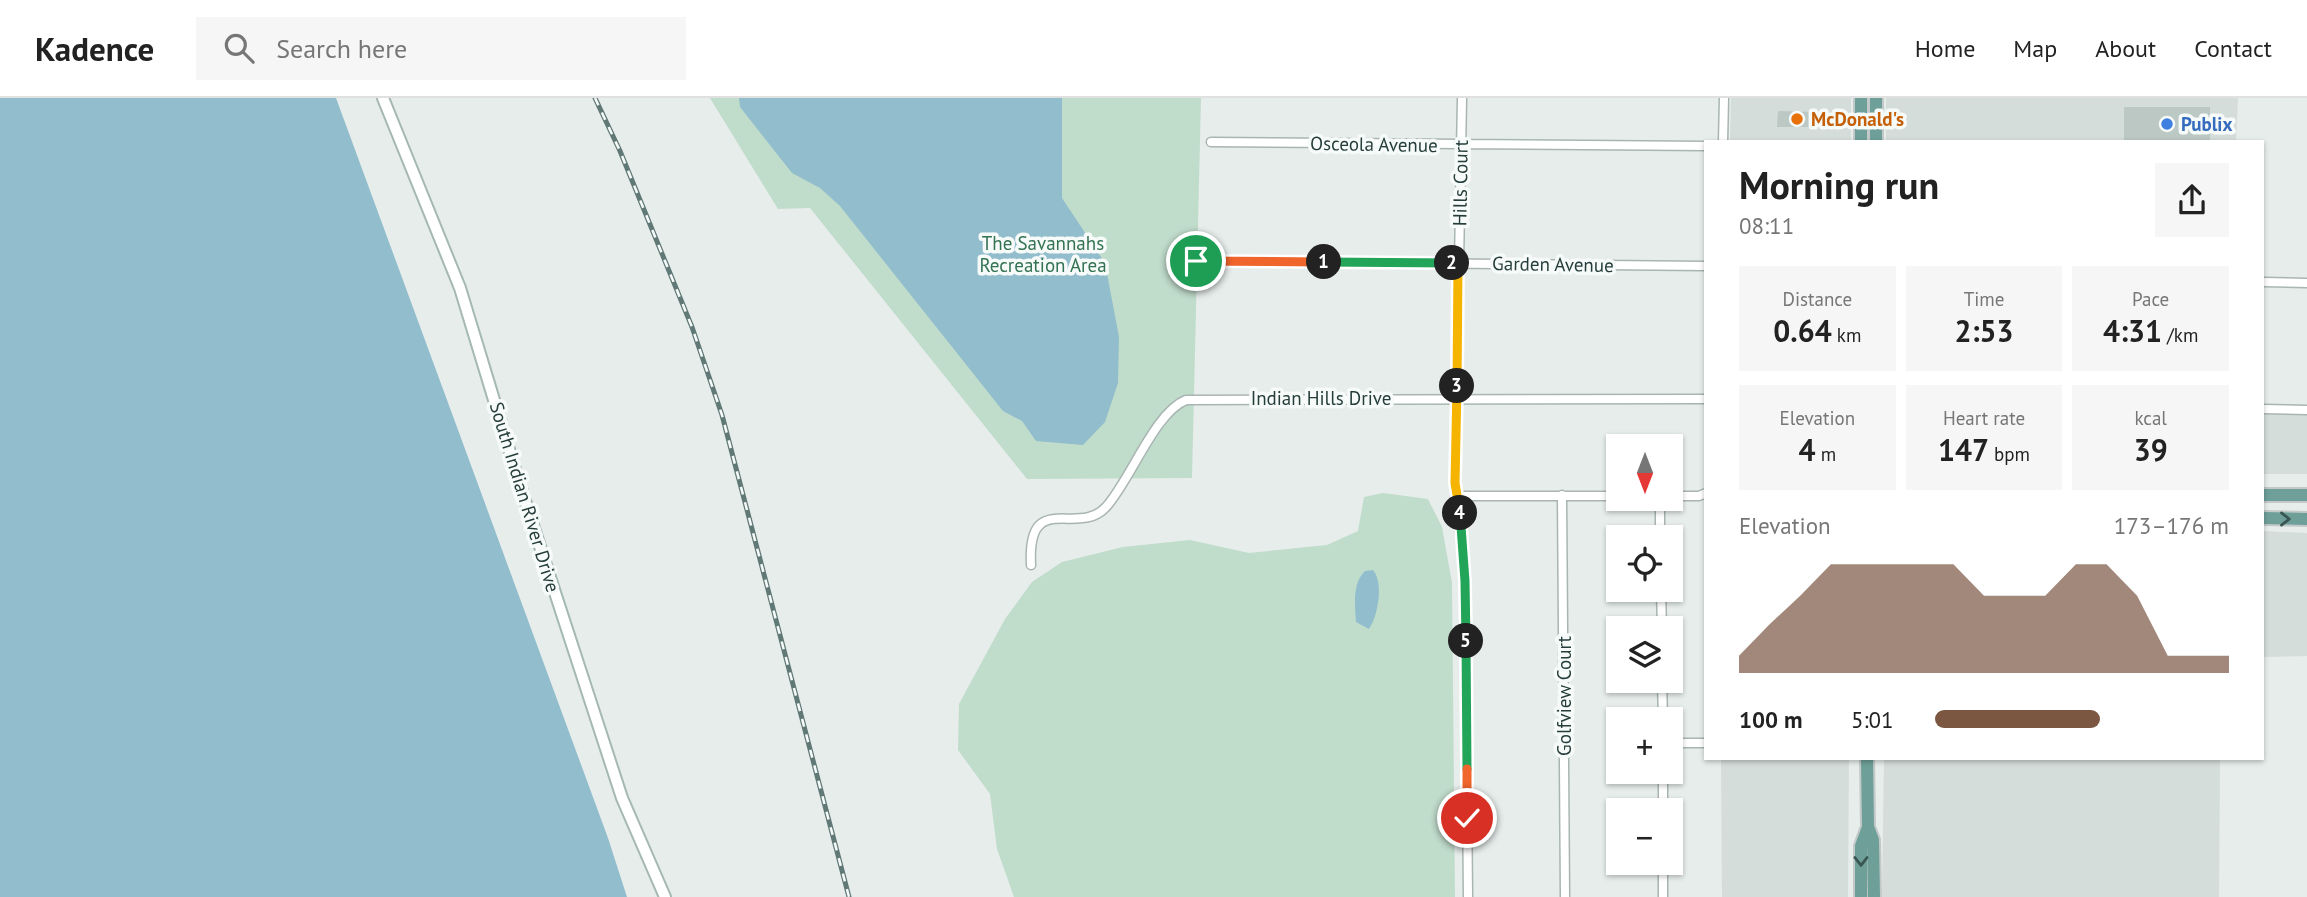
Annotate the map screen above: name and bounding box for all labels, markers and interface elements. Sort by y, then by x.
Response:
search box [196,17,686,80]
text: Kadence [35,27,154,70]
icon: search [220,29,258,67]
text: Search here [276,32,407,65]
text: Home [1915,33,1975,64]
text: Map [2013,33,2057,64]
text: About [2095,33,2156,64]
text: Contact [2194,33,2272,64]
place label: McDonald's [1811,107,1904,131]
marker: McDonald's [1789,111,1805,127]
place label: Publix [2181,112,2232,136]
marker: Publix [2159,116,2175,132]
street label: Osceola Avenue [1310,131,1438,157]
street label: Hills Court [1447,139,1473,226]
text: Morning run [1739,160,1939,209]
button: share [2155,163,2229,237]
text: 08:11 [1739,211,1794,240]
park label: The Savannahs Recreation Area [979,231,1107,277]
pin [1166,231,1226,291]
icon: arrive [1177,242,1215,280]
pin: 1 [1306,244,1342,280]
pin: 2 [1434,246,1470,280]
text: 1 [1318,249,1329,273]
text: 2 [1446,250,1457,274]
street label: Garden Avenue [1492,251,1614,277]
text: Distance [1783,287,1852,311]
text: Time [1964,287,2004,311]
text: Pace [2132,287,2169,311]
text: 0.64 [1773,311,1832,350]
text: 2:53 [1954,311,2014,350]
text: 4:31 [2103,311,2162,350]
text: km [1832,323,1861,347]
text: /km [2162,323,2198,347]
pin: 3 [1440,368,1474,404]
text: 3 [1451,373,1462,397]
street label: Indian Hills Drive [1251,386,1391,410]
street label: South Indian River Drive [485,399,565,595]
text: Elevation [1779,406,1855,430]
text: Heart rate [1943,406,2025,430]
text: kcal [2134,406,2167,430]
text: 4 [1799,430,1816,469]
text: 147 [1938,430,1989,469]
text: 39 [2134,430,2168,469]
north arrow [1606,434,1684,511]
map controls [1606,434,1683,875]
text: m [1816,442,1836,466]
text: bpm [1989,442,2030,466]
pin: 4 [1442,496,1478,530]
text: 4 [1454,500,1465,524]
text: Elevation [1739,511,1831,540]
text: 173–176 m [2114,511,2229,540]
one-way arrow [2280,511,2291,526]
button: locate [1606,525,1683,602]
button: layers [1606,616,1683,693]
pin: 5 [1448,624,1484,658]
text: 5 [1460,628,1471,652]
street label: Golfview Court [1552,636,1576,756]
text: 100 m [1739,705,1802,734]
text: 5:01 [1851,705,1894,734]
button: + [1606,707,1683,784]
pin [1437,788,1497,848]
button: − [1606,798,1683,875]
icon: check [1448,799,1486,837]
one-way arrow [1853,857,1869,867]

